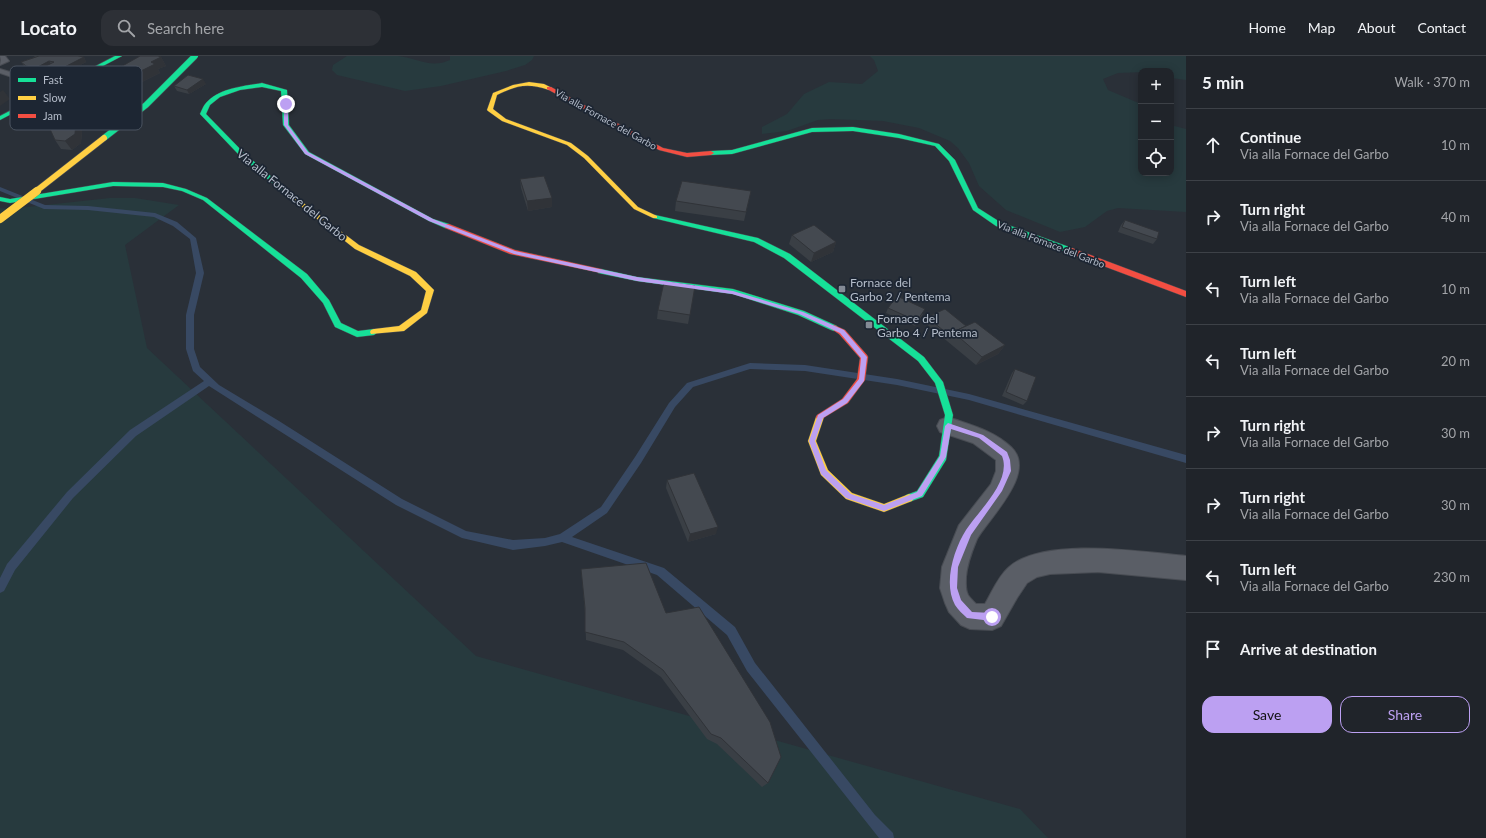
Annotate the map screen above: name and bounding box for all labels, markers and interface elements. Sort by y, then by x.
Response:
search box [101,10,381,46]
text: Locato [20,16,77,39]
icon: search [115,17,137,39]
text: Search here [147,19,224,37]
text: Home [1248,19,1286,36]
text: Map [1308,19,1335,36]
text: About [1357,19,1395,36]
text: Contact [1417,19,1466,36]
legend [10,66,142,130]
map controls [1138,68,1174,176]
button: + [1138,68,1174,104]
text: 5 min [1202,72,1244,93]
text: Fast [43,73,63,86]
text: Walk · 370 m [1394,74,1470,90]
street label: Via alla Fornace del Garbo [553,86,659,152]
text: Slow [43,91,67,104]
route end [277,95,295,113]
button: − [1138,104,1174,140]
text: Jam [43,109,62,122]
text: Continue [1240,128,1301,146]
icon: ahead [1202,134,1224,156]
text: 10 m [1441,137,1470,153]
button: locate [1138,140,1174,176]
street label: Via alla Fornace del Garbo [234,146,350,244]
text: Via alla Fornace del Garbo [1240,146,1389,162]
text: Turn right [1240,200,1305,218]
icon: right [1202,206,1224,228]
text: 40 m [1441,209,1470,225]
street label: Via alla Fornace del Garbo [995,218,1107,270]
text: Via alla Fornace del Garbo [1240,218,1389,234]
text: Turn left [1240,272,1296,290]
place label: Fornace del Garbo 2 / Pentema [850,275,951,304]
icon: left [1202,278,1224,300]
text: 10 m [1441,281,1470,297]
marker: Fornace del Garbo 2 / Pentema [837,284,847,294]
text: Via alla Fornace del Garbo [1240,290,1389,306]
place label: Fornace del Garbo 4 / Pentema [877,311,978,340]
marker: Fornace del Garbo 4 / Pentema [864,320,874,330]
text: Turn left [1240,344,1296,362]
icon: left [1202,350,1224,372]
text: 20 m [1441,353,1470,369]
text: Via alla Fornace del Garbo [1240,362,1389,378]
text: Turn right [1240,416,1305,434]
icon: right [1202,422,1224,444]
text: 30 m [1441,425,1470,441]
text: Via alla Fornace del Garbo [1240,434,1389,450]
text: Turn right [1240,488,1305,506]
icon: right [1202,494,1224,516]
text: 30 m [1441,497,1470,513]
text: Via alla Fornace del Garbo [1240,506,1389,522]
text: Turn left [1240,560,1296,578]
icon: left [1202,566,1224,588]
text: 230 m [1433,569,1470,585]
text: Via alla Fornace del Garbo [1240,578,1389,594]
route start [983,608,1001,626]
icon: arrive [1202,638,1224,660]
text: Arrive at destination [1240,640,1377,658]
button: Save [1202,696,1332,733]
button: Share [1340,696,1470,733]

